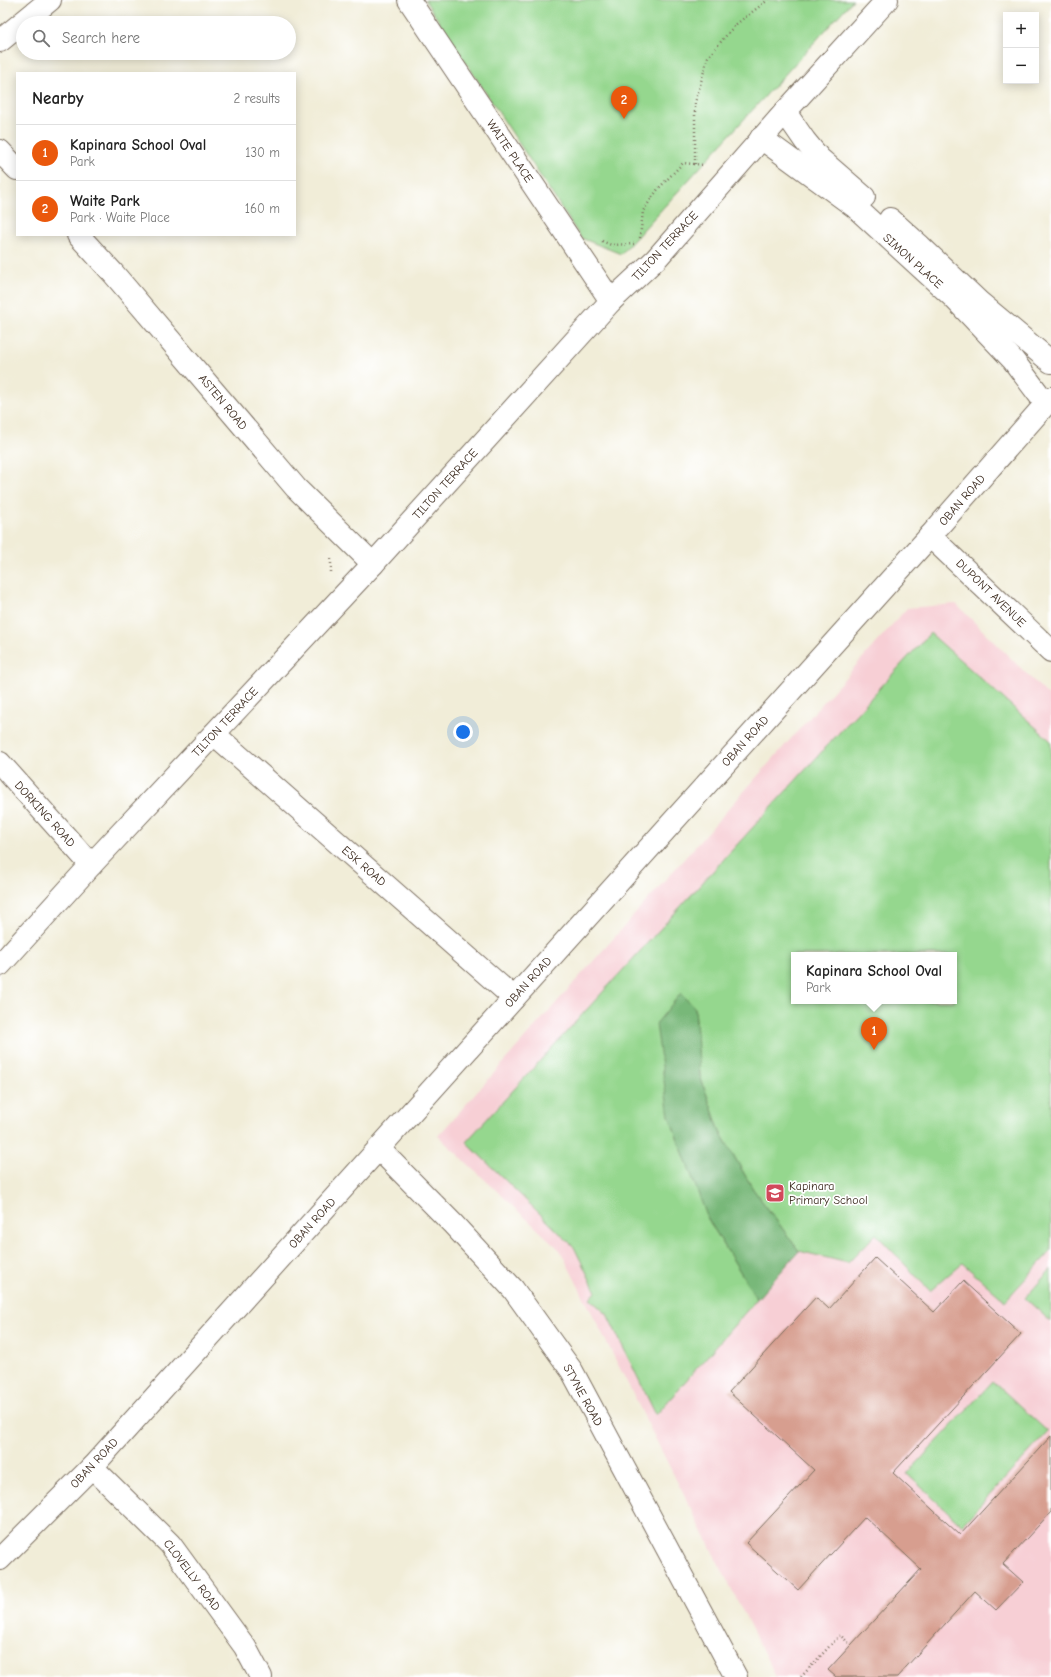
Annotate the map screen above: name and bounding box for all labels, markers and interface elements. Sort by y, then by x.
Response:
map controls [1003,12,1039,84]
button: + [1003,12,1039,48]
search box [16,16,296,60]
icon: search [30,27,52,49]
text: Search here [62,29,140,47]
button: − [1003,48,1039,84]
pin: 2 [611,86,637,119]
text: Nearby [32,89,83,108]
text: 2 results [233,91,280,106]
street label: WAITE PLACE [484,117,536,185]
text: Kapinara School Oval [70,136,206,154]
text: 1 [42,145,48,160]
text: 130 m [245,145,280,160]
text: Park [70,154,95,169]
text: Waite Park [70,192,140,210]
text: 2 [42,201,48,216]
text: 160 m [245,201,280,216]
street label: TILTON TERRACE [629,208,701,284]
text: Park · Waite Place [70,210,170,225]
street label: SIMON PLACE [880,231,946,291]
street label: ASTEN ROAD [196,371,250,433]
street label: TILTON TERRACE [410,446,480,522]
street label: OBAN ROAD [936,471,988,529]
street label: DUPONT AVENUE [953,556,1029,630]
street label: TILTON TERRACE [189,684,261,760]
street label: OBAN ROAD [719,713,771,769]
your location [453,722,473,742]
street label: DORKING ROAD [12,778,78,850]
street label: ESK ROAD [339,843,389,889]
popup [791,952,957,1004]
street label: OBAN ROAD [502,954,554,1010]
text: Kapinara School Oval [806,962,942,980]
text: Park [806,980,831,995]
pin: 1 [861,1017,887,1050]
place label: Kapinara Primary School [789,1179,868,1207]
school or university icon: Kapinara Primary School [764,1182,786,1204]
street label: OBAN ROAD [286,1195,338,1251]
street label: STYNE ROAD [560,1362,606,1428]
street label: OBAN ROAD [67,1435,121,1491]
street label: CLOVELLY ROAD [161,1537,223,1613]

